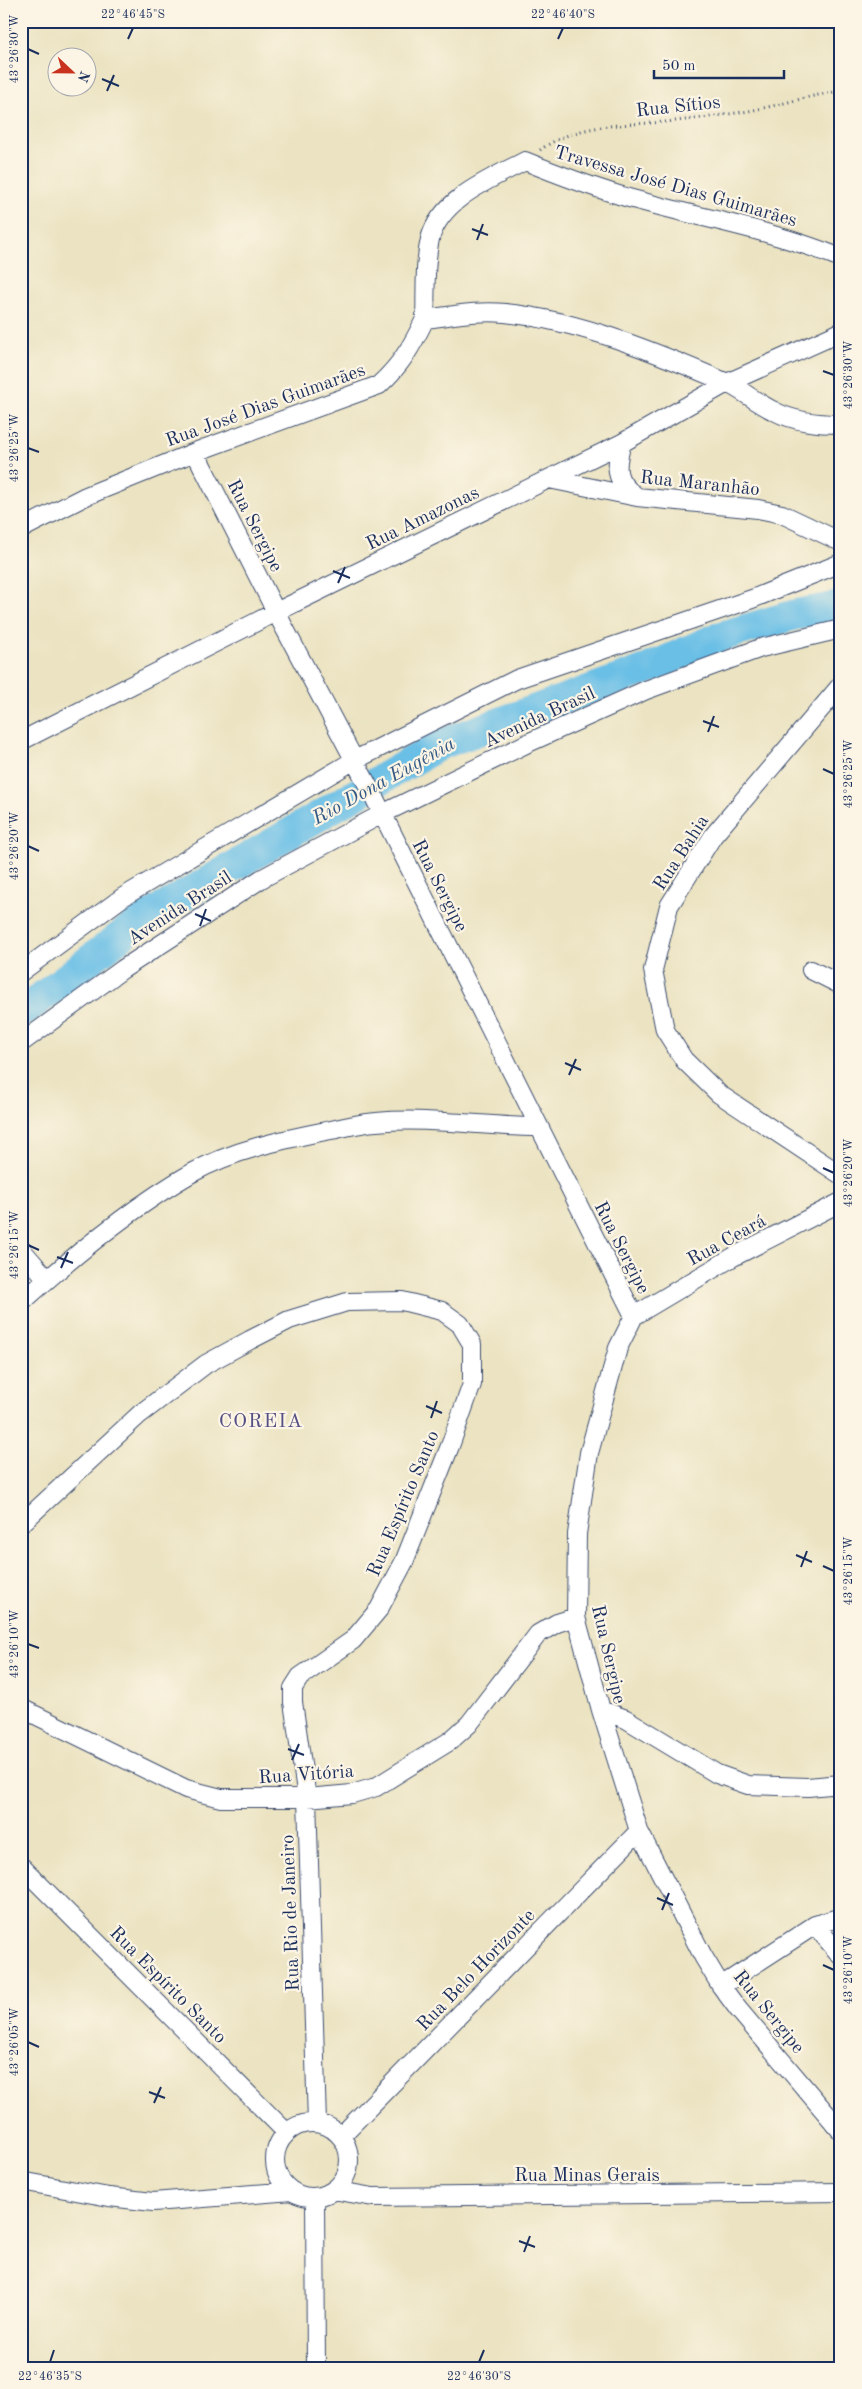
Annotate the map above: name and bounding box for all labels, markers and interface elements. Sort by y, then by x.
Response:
text: 22°46'45"S [101,8,165,21]
text: 22°46'40"S [531,9,595,21]
text: 43°26'30"W [9,14,21,84]
north arrow [48,48,98,98]
scale bar [654,48,784,80]
text: 50 m [662,59,696,74]
text: N [75,69,92,84]
street label: Rua Sítios [635,94,721,121]
street label: Travessa José Dias Guimarães [552,144,799,231]
text: 43°26'30"W [843,340,855,410]
street label: Rua José Dias Guimarães [163,361,368,451]
text: 43°26'25"W [8,413,21,483]
street label: Rua Maranhão [639,469,761,500]
street label: Rua Sergipe [222,477,285,575]
street label: Rua Amazonas [364,484,483,555]
street label: Avenida Brasil [482,684,598,752]
water label: Rio Dona Eugênia [308,734,459,830]
text: 43°26'25"W [842,739,855,809]
text: 43°26'20"W [9,811,21,881]
street label: Rua Bahia [651,812,714,895]
street label: Rua Sergipe [407,837,470,935]
street label: Avenida Brasil [125,868,236,950]
text: 43°26'20"W [843,1138,855,1208]
street label: Rua Sergipe [589,1199,652,1297]
text: 43°26'15"W [8,1210,21,1280]
street label: Rua Ceará [685,1212,770,1270]
district label: COREIA [219,1412,303,1432]
street label: Rua Espírito Santo [365,1428,444,1580]
text: 43°26'15"W [842,1536,855,1606]
street label: Rua Sergipe [587,1603,628,1706]
text: 43°26'10"W [9,1609,21,1679]
street label: Rua Vitória [258,1763,355,1788]
street label: Rua Rio de Janeiro [279,1834,304,1992]
street label: Rua Belo Horizonte [414,1906,540,2035]
street label: Rua Espírito Santo [105,1924,229,2048]
text: 43°26'10"W [843,1935,855,2005]
street label: Rua Sergipe [729,1967,807,2058]
text: 43°26'05"W [8,2007,21,2077]
street label: Rua Minas Gerais [514,2167,660,2186]
text: 22°46'35"S [18,2370,82,2383]
text: 22°46'30"S [447,2371,511,2383]

